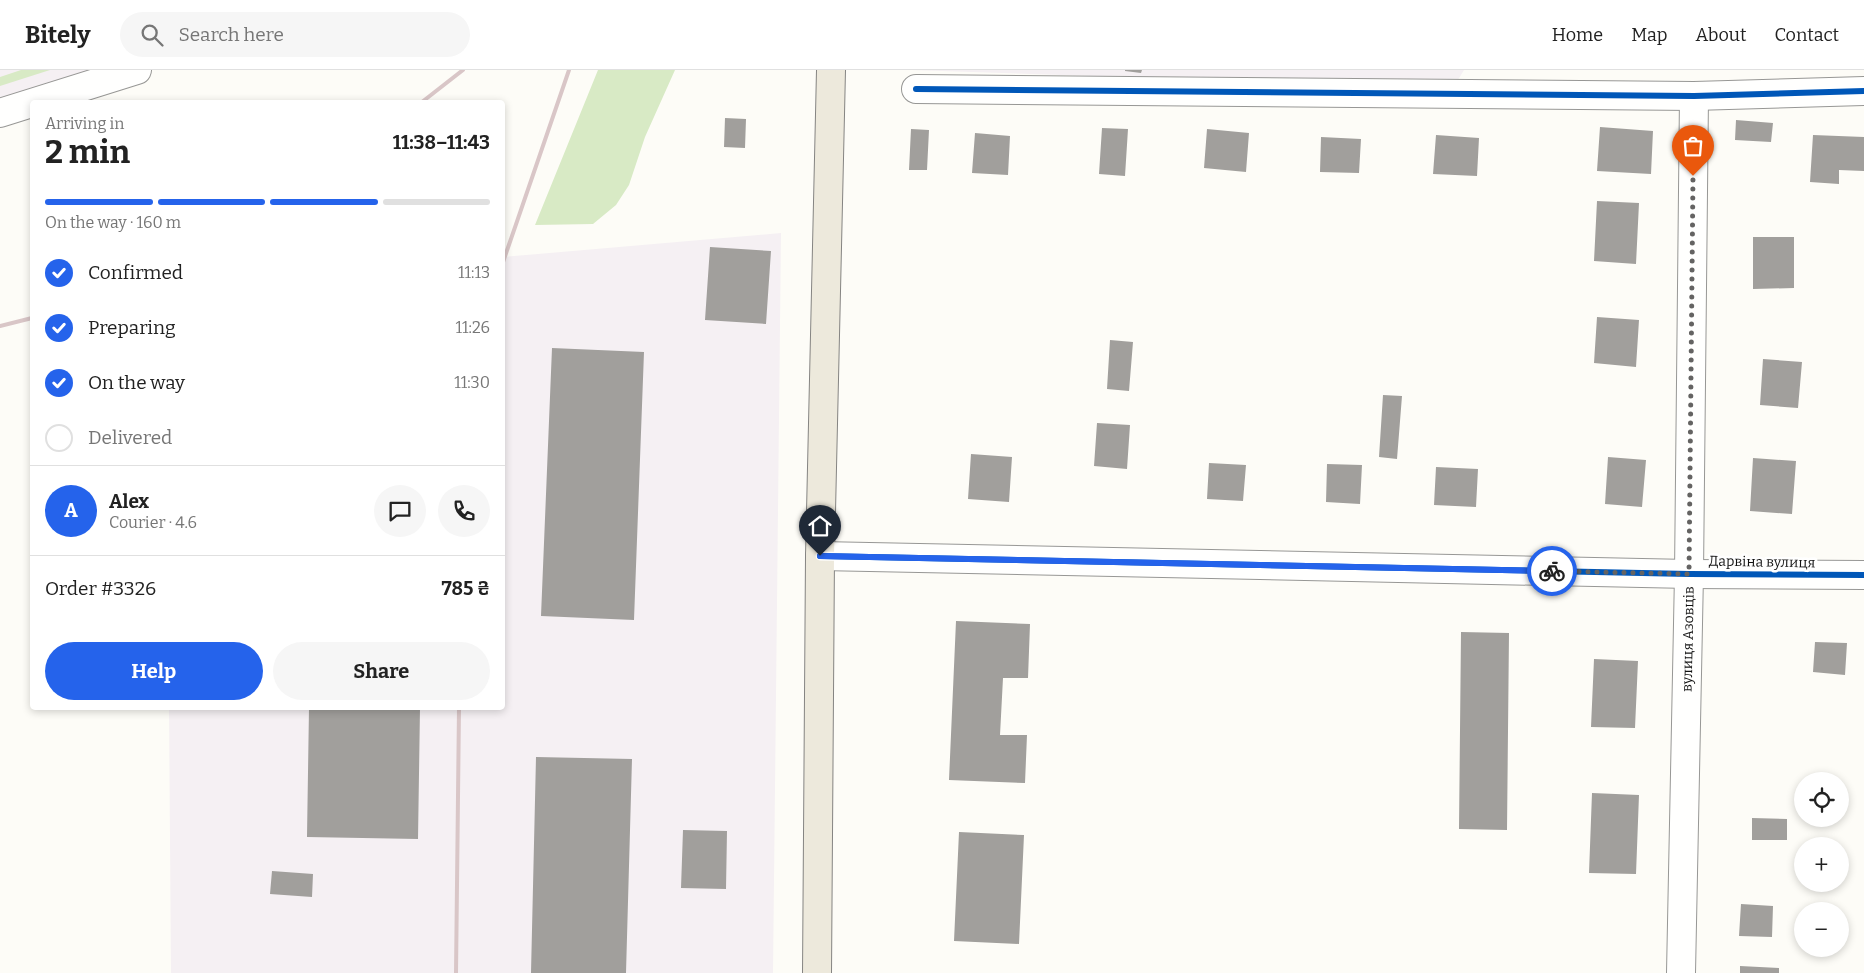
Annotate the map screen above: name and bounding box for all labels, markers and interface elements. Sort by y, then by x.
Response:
search box [120,12,470,57]
text: Bitely [25,21,90,49]
icon: search [138,21,166,49]
text: Search here [178,23,284,46]
text: Home [1552,24,1603,46]
text: Map [1631,24,1667,46]
text: About [1695,24,1746,46]
text: Contact [1774,24,1839,46]
text: Arriving in [45,114,124,133]
pin [1672,125,1714,176]
text: 11:38–11:43 [393,131,490,154]
icon: bag [1679,132,1707,160]
text: 2 min [45,133,130,171]
text: On the way · 160 m [45,213,181,232]
icon: check [45,259,73,287]
text: Confirmed [88,261,183,284]
text: 11:13 [458,263,490,282]
icon: check [45,314,73,342]
text: Preparing [88,316,176,339]
text: 11:26 [456,318,490,337]
icon: check [45,369,73,397]
text: On the way [88,371,185,394]
text: 11:30 [454,373,490,392]
text: Delivered [88,426,172,449]
button: chat [374,485,426,537]
button: phone [438,485,490,537]
text: Alex [109,490,149,513]
text: A [64,499,78,522]
pin [799,505,841,556]
icon: home [806,512,834,540]
text: Courier · 4.6 [109,513,197,532]
courier [1527,546,1577,596]
street label: Дарвіна вулиця [1709,553,1816,571]
icon: bike [1538,557,1566,585]
text: Order #3326 [45,577,156,600]
text: 785 ₴ [442,577,490,600]
street label: вулиця Азовців [1678,586,1697,692]
button: Help [45,642,263,700]
button: Share [273,642,490,700]
map controls [1794,772,1849,957]
button: locate [1794,772,1849,827]
button: + [1794,837,1849,892]
button: − [1794,902,1849,957]

